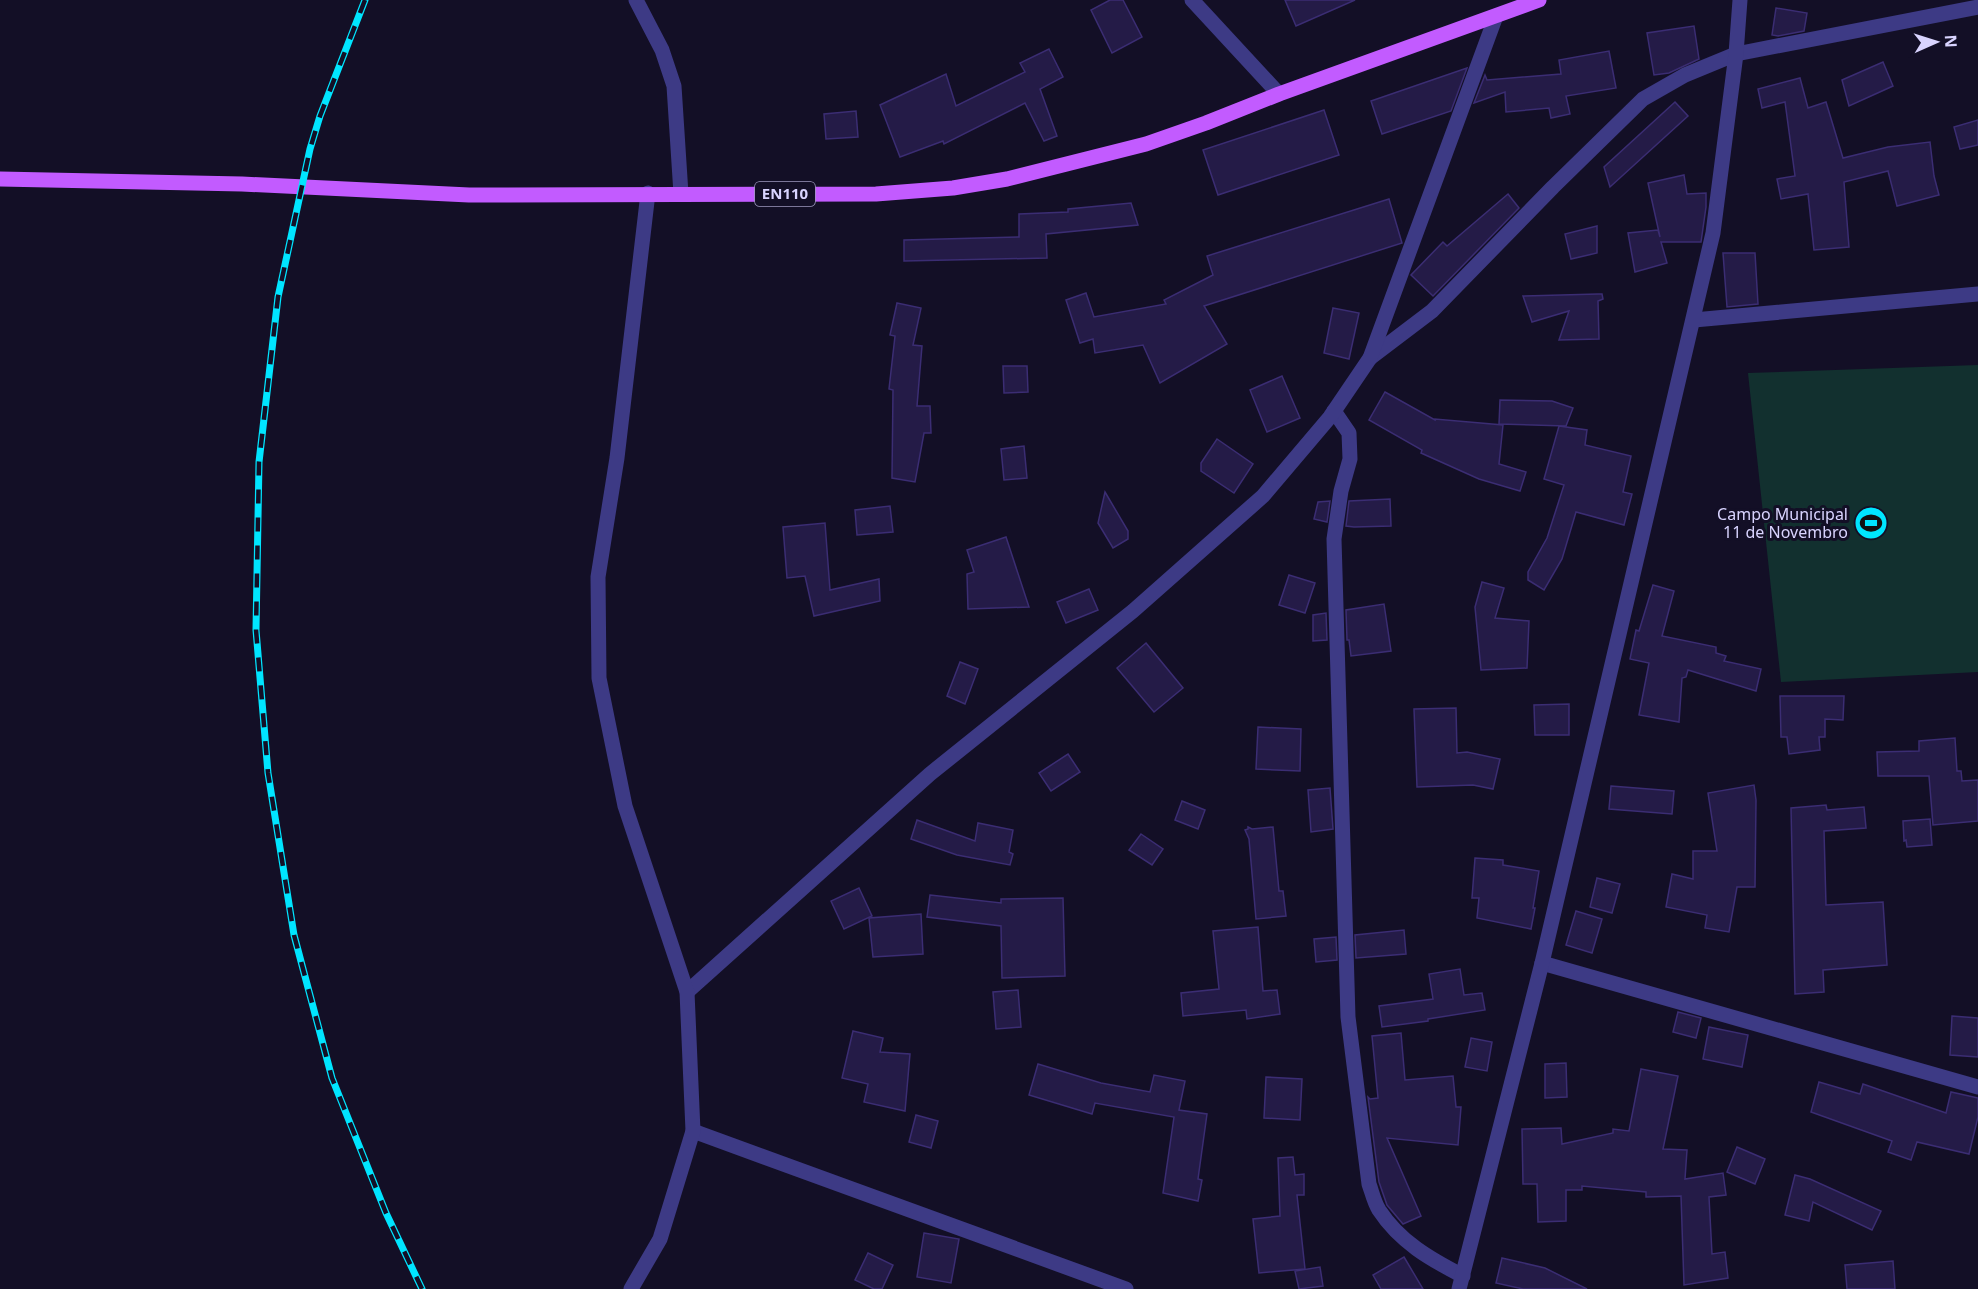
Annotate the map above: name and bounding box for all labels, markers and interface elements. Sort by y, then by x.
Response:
north arrow [1906,12,1966,72]
text: N [1940,34,1962,48]
road number: EN110 [755,182,815,206]
place label: Campo Municipal 11 de Novembro [1717,503,1848,543]
sports icon: Campo Municipal 11 de Novembro [1853,505,1889,541]

